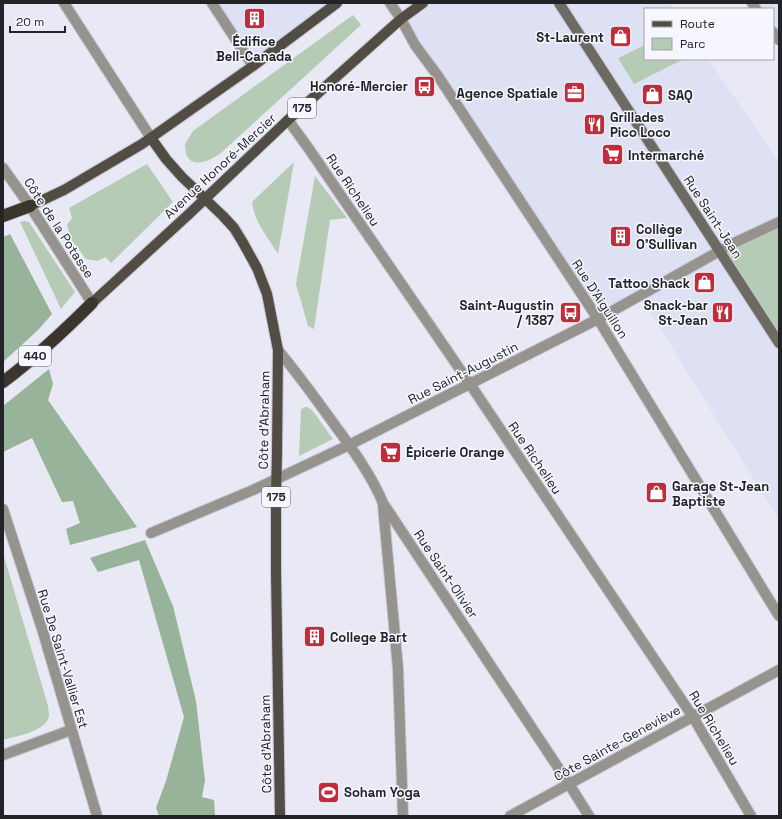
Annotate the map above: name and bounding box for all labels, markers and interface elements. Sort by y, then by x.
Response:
building icon: Édifice Bell-Canada [241,6,267,32]
scale bar [10,8,65,34]
legend [644,8,774,60]
text: 20 m [16,14,44,30]
text: Route [680,16,715,32]
shop icon: St-Laurent [607,24,633,50]
place label: St-Laurent [536,29,604,46]
place label: Édifice Bell-Canada [216,33,292,65]
text: Parc [680,36,705,52]
bus stop icon: Honoré-Mercier [411,73,437,99]
place label: Honoré-Mercier [310,78,408,95]
office icon: Agence Spatiale [561,80,587,106]
shop icon: SAQ [639,82,665,108]
place label: Agence Spatiale [456,85,558,102]
place label: SAQ [668,87,693,104]
road number: 175 [288,98,316,118]
place label: Grillades Pico Loco [610,109,671,141]
street label: Avenue Honoré-Mercier [160,110,280,222]
restaurant icon: Grillades Pico Loco [581,111,607,137]
supermarket icon: Intermarché [600,142,626,168]
place label: Intermarché [628,147,704,164]
street label: Rue Richelieu [322,150,384,230]
street label: Rue Saint-Jean [680,172,746,262]
street label: Côte de la Potasse [20,175,98,281]
place label: Collège O'Sullivan [636,221,697,253]
building icon: Collège O'Sullivan [608,223,634,249]
street label: Rue D'Aiguillon [568,256,632,342]
shop icon: Tattoo Shack [692,270,718,296]
place label: Tattoo Shack [608,275,691,292]
place label: Saint-Augustin / 1387 [460,297,554,329]
place label: Snack-bar St-Jean [644,297,708,329]
bus stop icon: Saint-Augustin / 1387 [557,299,583,325]
restaurant icon: Snack-bar St-Jean [710,299,736,325]
street label: Rue Saint-Augustin [405,338,521,408]
road number: 440 [19,346,51,366]
street label: Côte d'Abraham [255,370,273,470]
street label: Rue Richelieu [504,418,566,498]
supermarket icon: Épicerie Orange [378,439,404,465]
place label: Épicerie Orange [406,444,505,461]
place label: Garage St-Jean Baptiste [672,478,769,510]
shop icon: Garage St-Jean Baptiste [643,480,669,506]
road number: 175 [262,487,290,507]
street label: Rue Saint-Olivier [410,526,482,622]
street label: Rue De Saint-Vallier Est [34,587,92,731]
building icon: College Bart [302,624,328,650]
place label: College Bart [330,629,407,646]
street label: Rue Richelieu [685,688,743,768]
street label: Côte d'Abraham [257,694,275,794]
street label: Côte Sainte-Geneviève [551,701,683,785]
sports icon: Soham Yoga [316,779,342,805]
place label: Soham Yoga [344,784,421,801]

